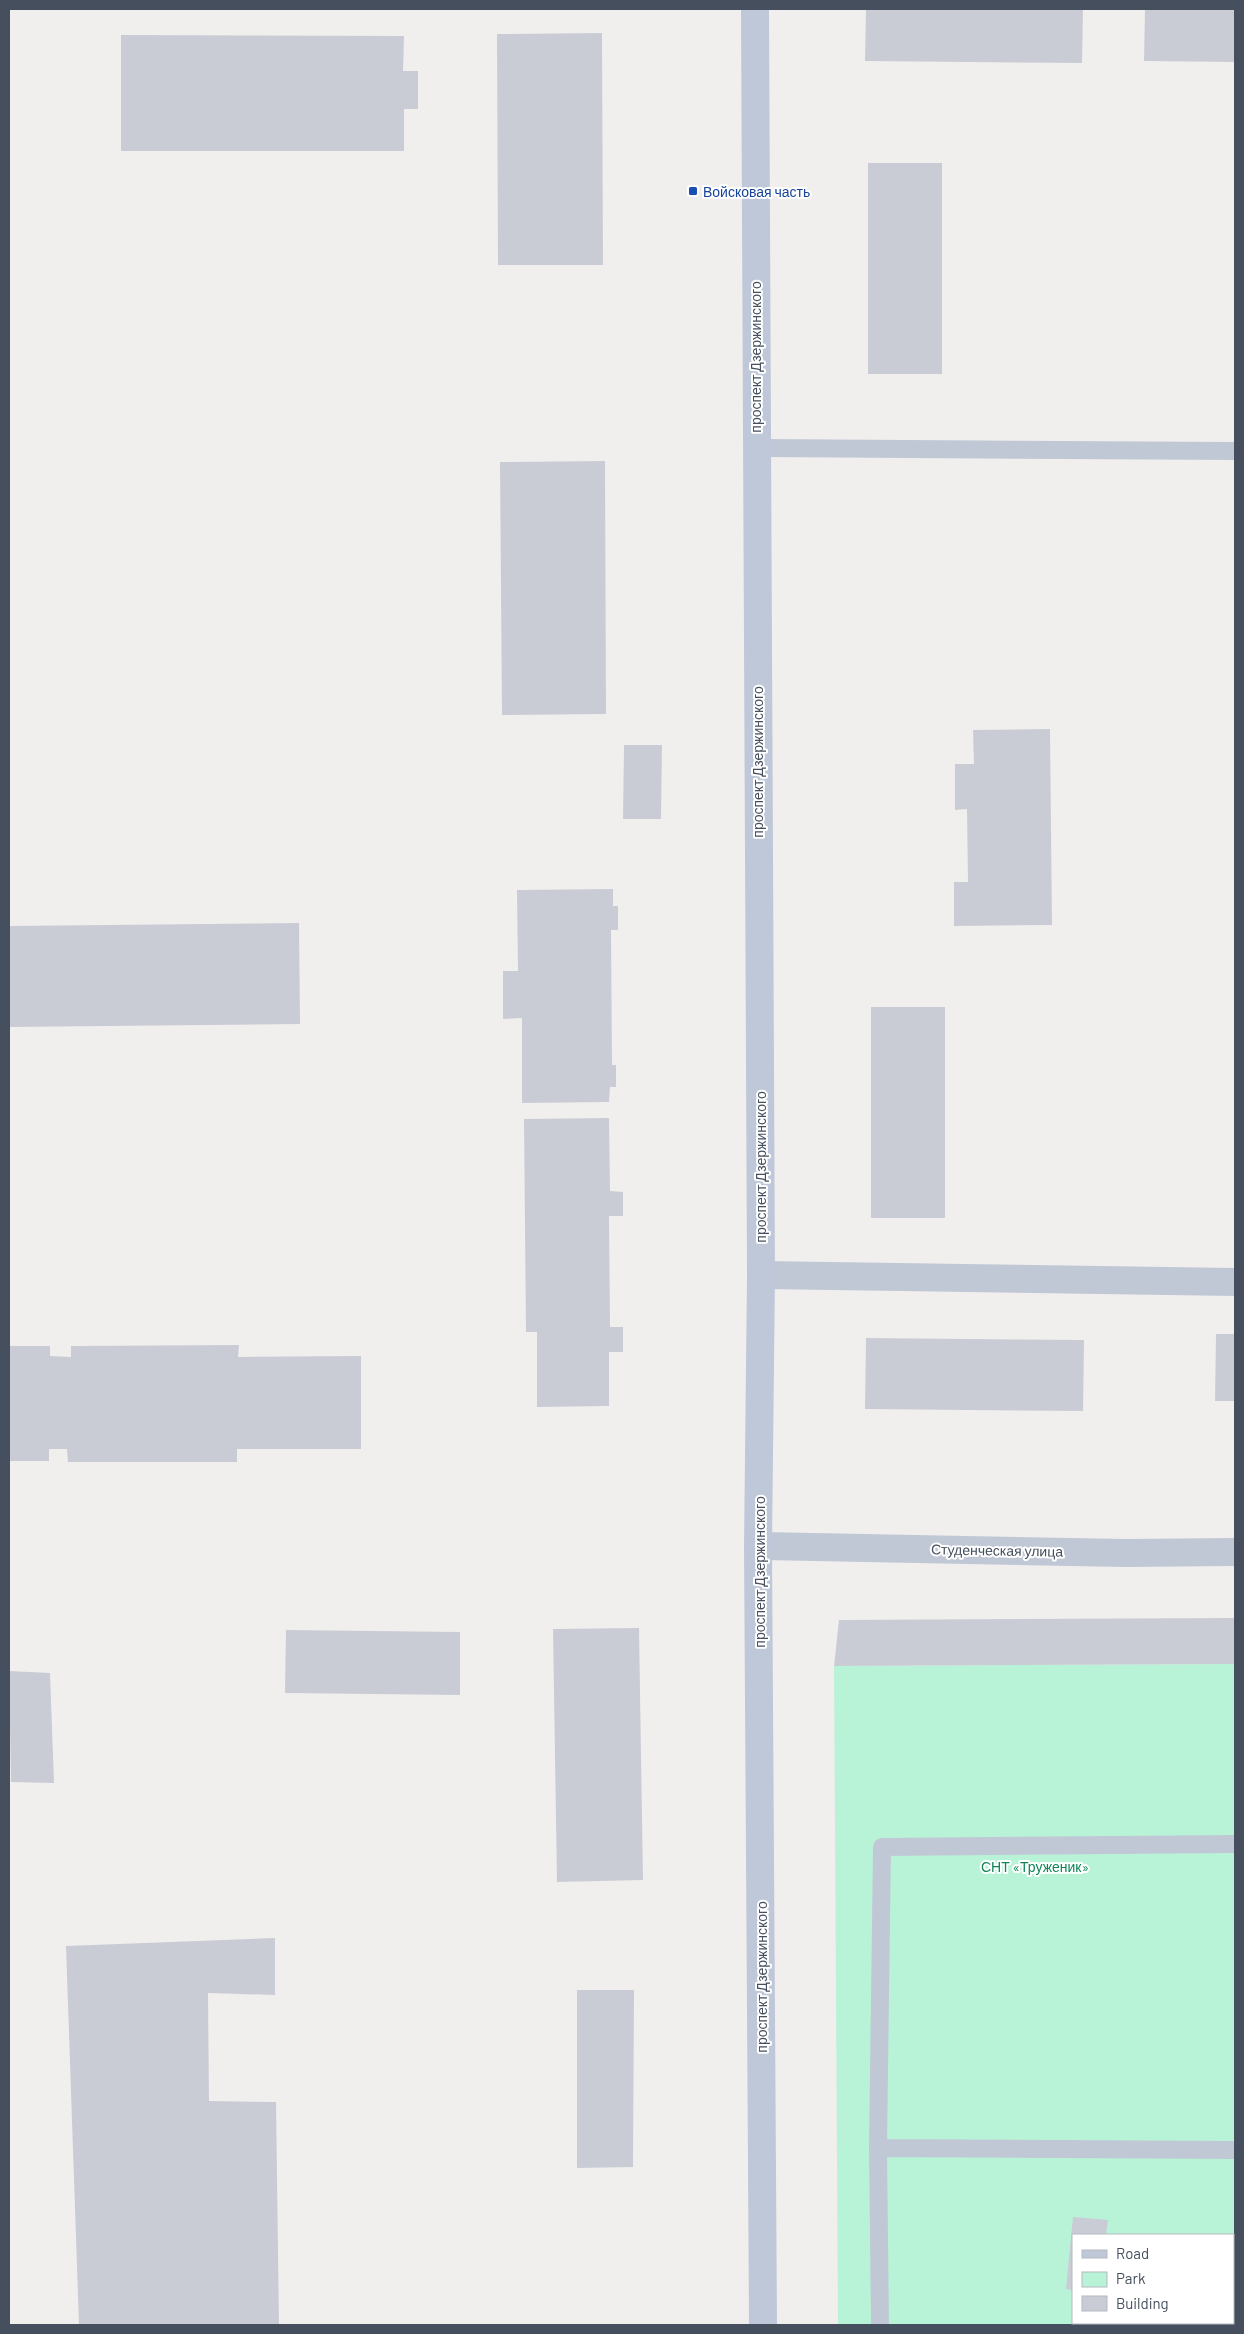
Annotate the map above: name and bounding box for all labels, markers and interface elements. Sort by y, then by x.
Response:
place label: Войсковая часть [703,183,810,200]
marker: Войсковая часть [687,185,699,197]
street label: проспект Дзержинского [747,281,764,433]
street label: проспект Дзержинского [749,686,766,838]
street label: проспект Дзержинского [752,1091,769,1243]
street label: проспект Дзержинского [751,1496,768,1648]
street label: Студенческая улица [931,1540,1063,1560]
park label: СНТ «Труженик» [981,1858,1089,1875]
street label: проспект Дзержинского [753,1901,770,2053]
legend [1072,2234,1234,2324]
text: Road [1116,2244,1149,2262]
text: Park [1116,2269,1146,2287]
text: Building [1116,2294,1169,2312]

